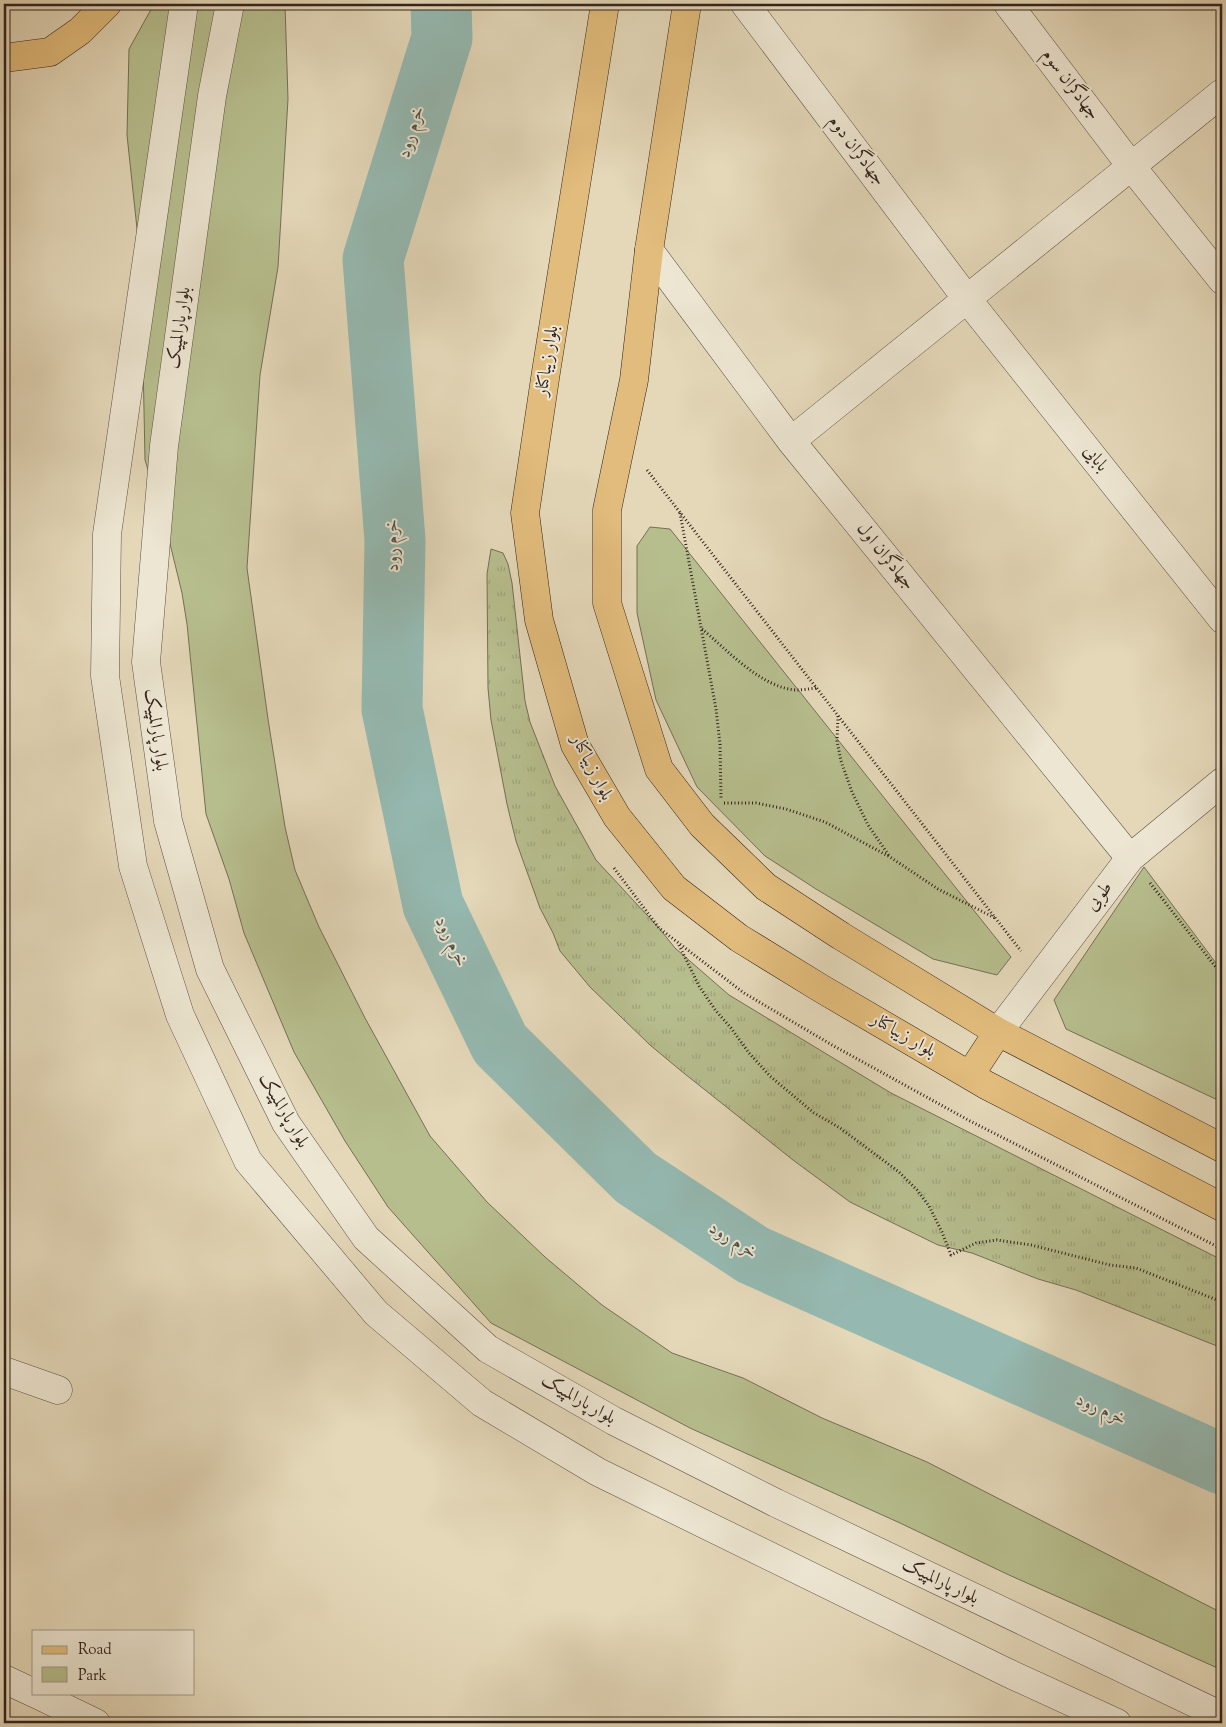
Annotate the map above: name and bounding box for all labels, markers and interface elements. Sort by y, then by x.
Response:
street label: جهادگران سوم [1034,43,1106,127]
water label: خرم رود [391,103,434,162]
street label: جهادگران دوم [820,110,892,192]
street label: بلوار پارالمپیک [161,285,199,371]
street label: بلوار زیباکنار [529,324,566,400]
street label: بابایی [1076,440,1114,478]
street label: جهادگران اول [849,517,921,597]
water label: خرم رود [379,518,408,572]
street label: بلوار پارالمپیک [136,687,174,773]
street label: بلوار زیباکنار [562,729,619,806]
street label: طوبی [1080,877,1120,917]
water label: خرم رود [426,912,475,972]
street label: بلوار زیباکنار [864,1006,940,1065]
street label: بلوار پارالمپیک [251,1069,315,1153]
water label: خرم رود [703,1215,763,1267]
street label: بلوار پارالمپیک [536,1368,620,1432]
water label: خرم رود [1071,1387,1131,1434]
street label: بلوار پارالمپیک [897,1552,983,1612]
legend [32,1630,195,1694]
text: Road [78,1640,112,1661]
text: Park [78,1666,107,1687]

